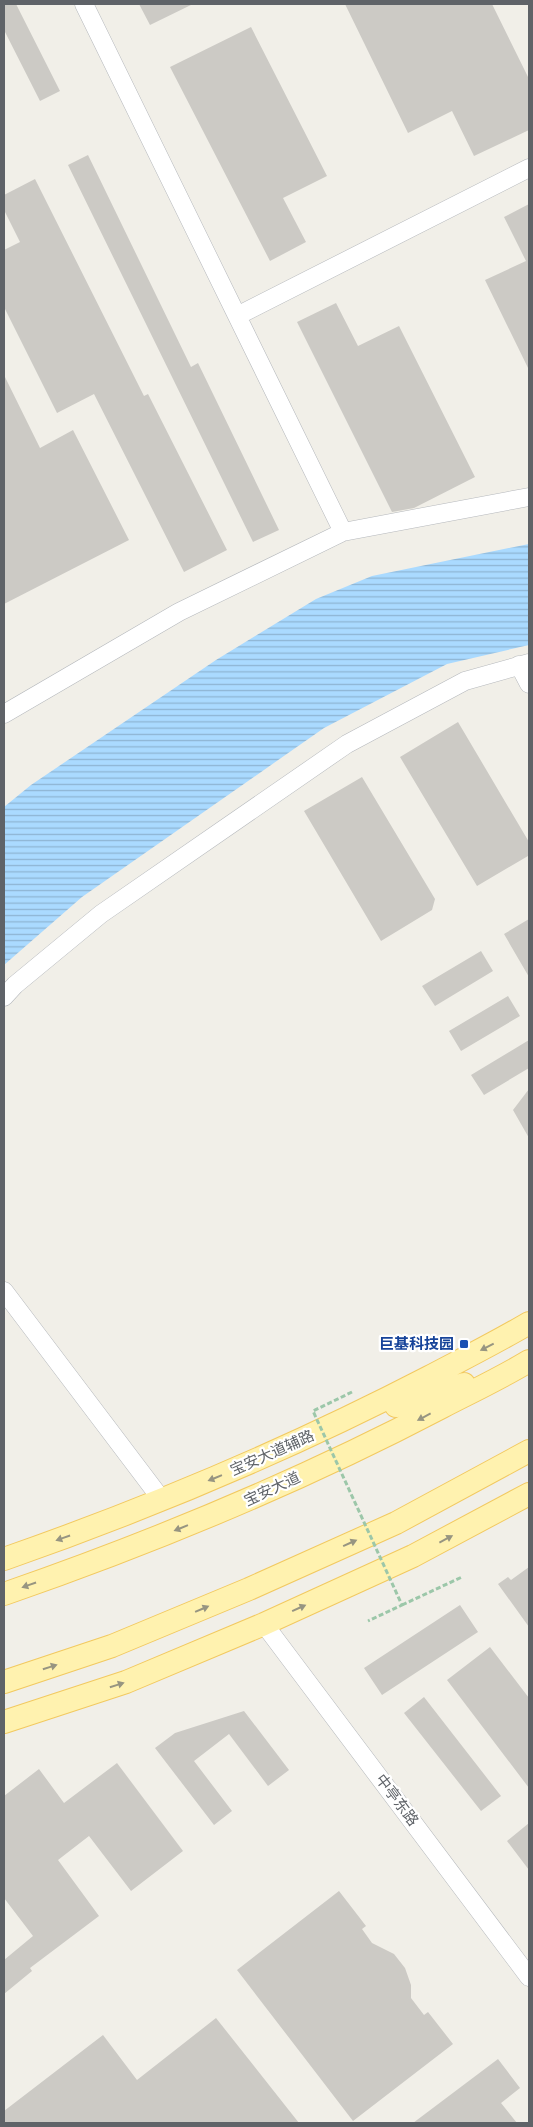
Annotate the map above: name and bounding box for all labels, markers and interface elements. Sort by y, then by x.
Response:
place label: 巨基科技园 [379,1335,454,1353]
marker: 巨基科技园 [458,1338,470,1350]
one-way arrow [479,1343,494,1351]
one-way arrow [417,1413,431,1421]
street label: 宝安大道辅路 [227,1426,317,1480]
street label: 宝安大道 [241,1468,303,1510]
one-way arrow [207,1475,222,1483]
one-way arrow [174,1524,188,1532]
one-way arrow [56,1535,71,1542]
one-way arrow [438,1535,453,1543]
one-way arrow [343,1539,357,1547]
one-way arrow [21,1581,36,1589]
one-way arrow [292,1604,306,1612]
one-way arrow [195,1605,210,1613]
one-way arrow [43,1663,58,1671]
one-way arrow [109,1680,124,1688]
street label: 中亭东路 [372,1771,422,1829]

